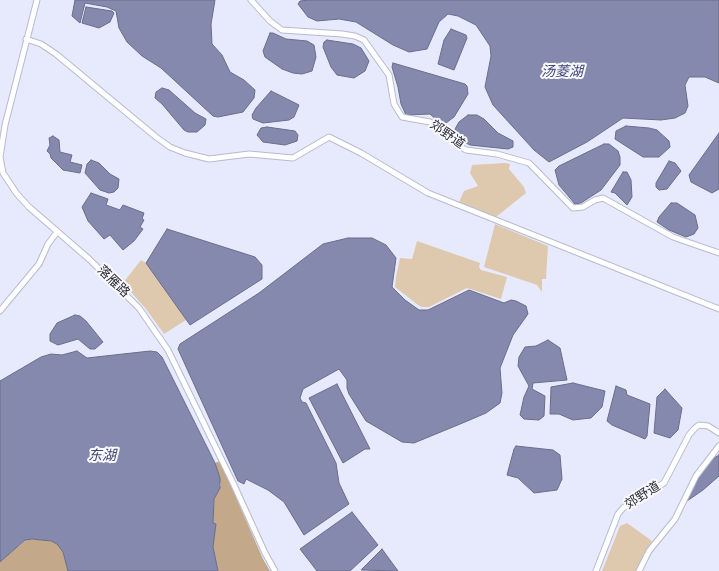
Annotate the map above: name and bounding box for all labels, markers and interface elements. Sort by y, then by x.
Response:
water label: 汤菱湖 [541,64,583,80]
street label: 郊野道 [427,117,467,153]
street label: 落雁路 [94,263,132,301]
water label: 东湖 [88,448,116,464]
street label: 郊野道 [622,479,664,513]

